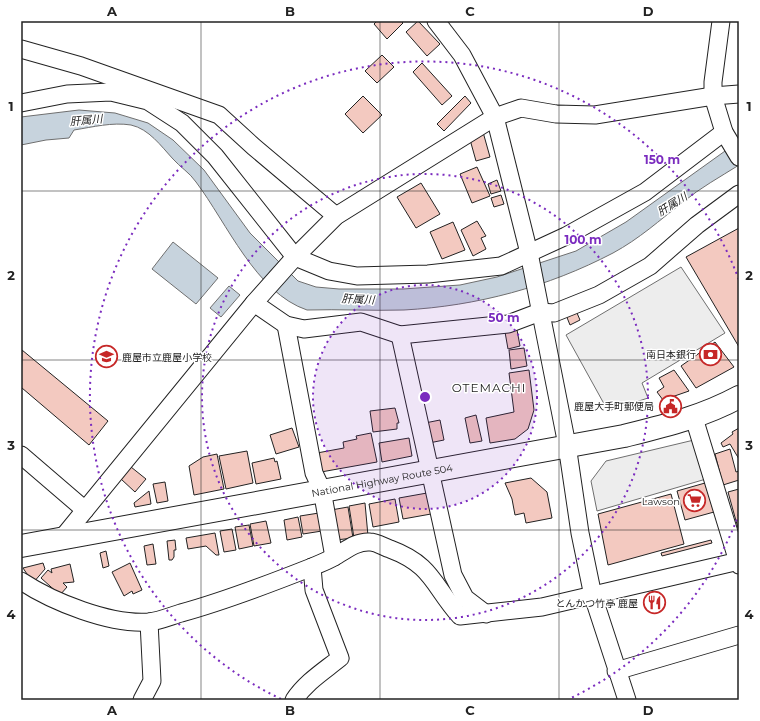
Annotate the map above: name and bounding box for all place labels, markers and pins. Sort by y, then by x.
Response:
bank icon: 南日本銀行 [698,341,724,367]
school or university icon: 鹿屋市立鹿屋小学校 [94,344,120,370]
place label: 南日本銀行 [646,348,696,361]
place label: 鹿屋市立鹿屋小学校 [122,351,212,364]
centre of rings [418,390,432,404]
public building icon: 鹿屋大手町郵便局 [657,393,683,419]
place label: 鹿屋大手町郵便局 [574,400,654,413]
supermarket icon: Lawson [682,488,708,514]
place label: Lawson [642,495,680,508]
restaurant icon: とんかつ竹亭 鹿屋 [641,590,667,616]
place label: とんかつ竹亭 鹿屋 [555,597,638,610]

